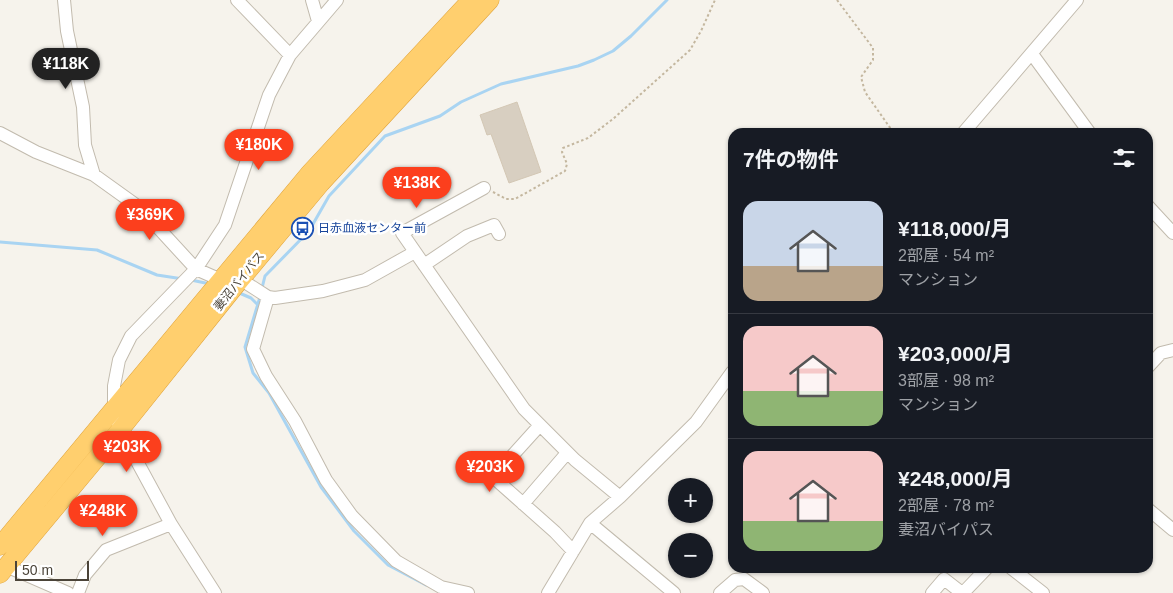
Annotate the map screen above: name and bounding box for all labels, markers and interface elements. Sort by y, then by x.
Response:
pin: ¥118K [31,48,101,90]
text: ¥118K [43,55,89,72]
pin: ¥180K [224,128,294,171]
text: ¥180K [235,136,283,153]
icon: filters [1110,144,1138,172]
text: 7件の物件 [743,148,839,171]
pin: ¥138K [382,166,452,209]
text: ¥138K [393,174,441,191]
pin: ¥369K [115,198,185,241]
text: ¥369K [126,206,174,223]
bus stop icon: 日赤血液センター前 [290,216,314,240]
text: ¥118,000/月 [898,217,1011,240]
place label: 日赤血液センター前 [318,221,426,235]
icon: home [783,221,843,281]
text: 2部屋 · 54 m² [898,247,994,264]
street label: 妻沼バイパス [211,249,267,313]
text: マンション [898,271,978,288]
text: ¥203,000/月 [898,342,1012,365]
icon: home [783,346,843,406]
text: 3部屋 · 98 m² [898,372,994,389]
text: マンション [898,396,978,413]
pin: ¥203K [92,430,162,473]
text: ¥203K [103,438,151,455]
pin: ¥203K [455,450,525,493]
text: ¥203K [466,458,514,475]
text: ¥248,000/月 [898,467,1012,490]
icon: home [783,471,843,531]
map controls [668,478,713,578]
button: + [668,478,713,523]
pin: ¥248K [68,494,138,537]
text: 2部屋 · 78 m² [898,497,994,514]
text: ¥248K [79,502,127,519]
text: 妻沼バイパス [898,521,994,538]
button: − [668,533,713,578]
scale bar [15,558,89,581]
text: 50 m [22,562,53,578]

